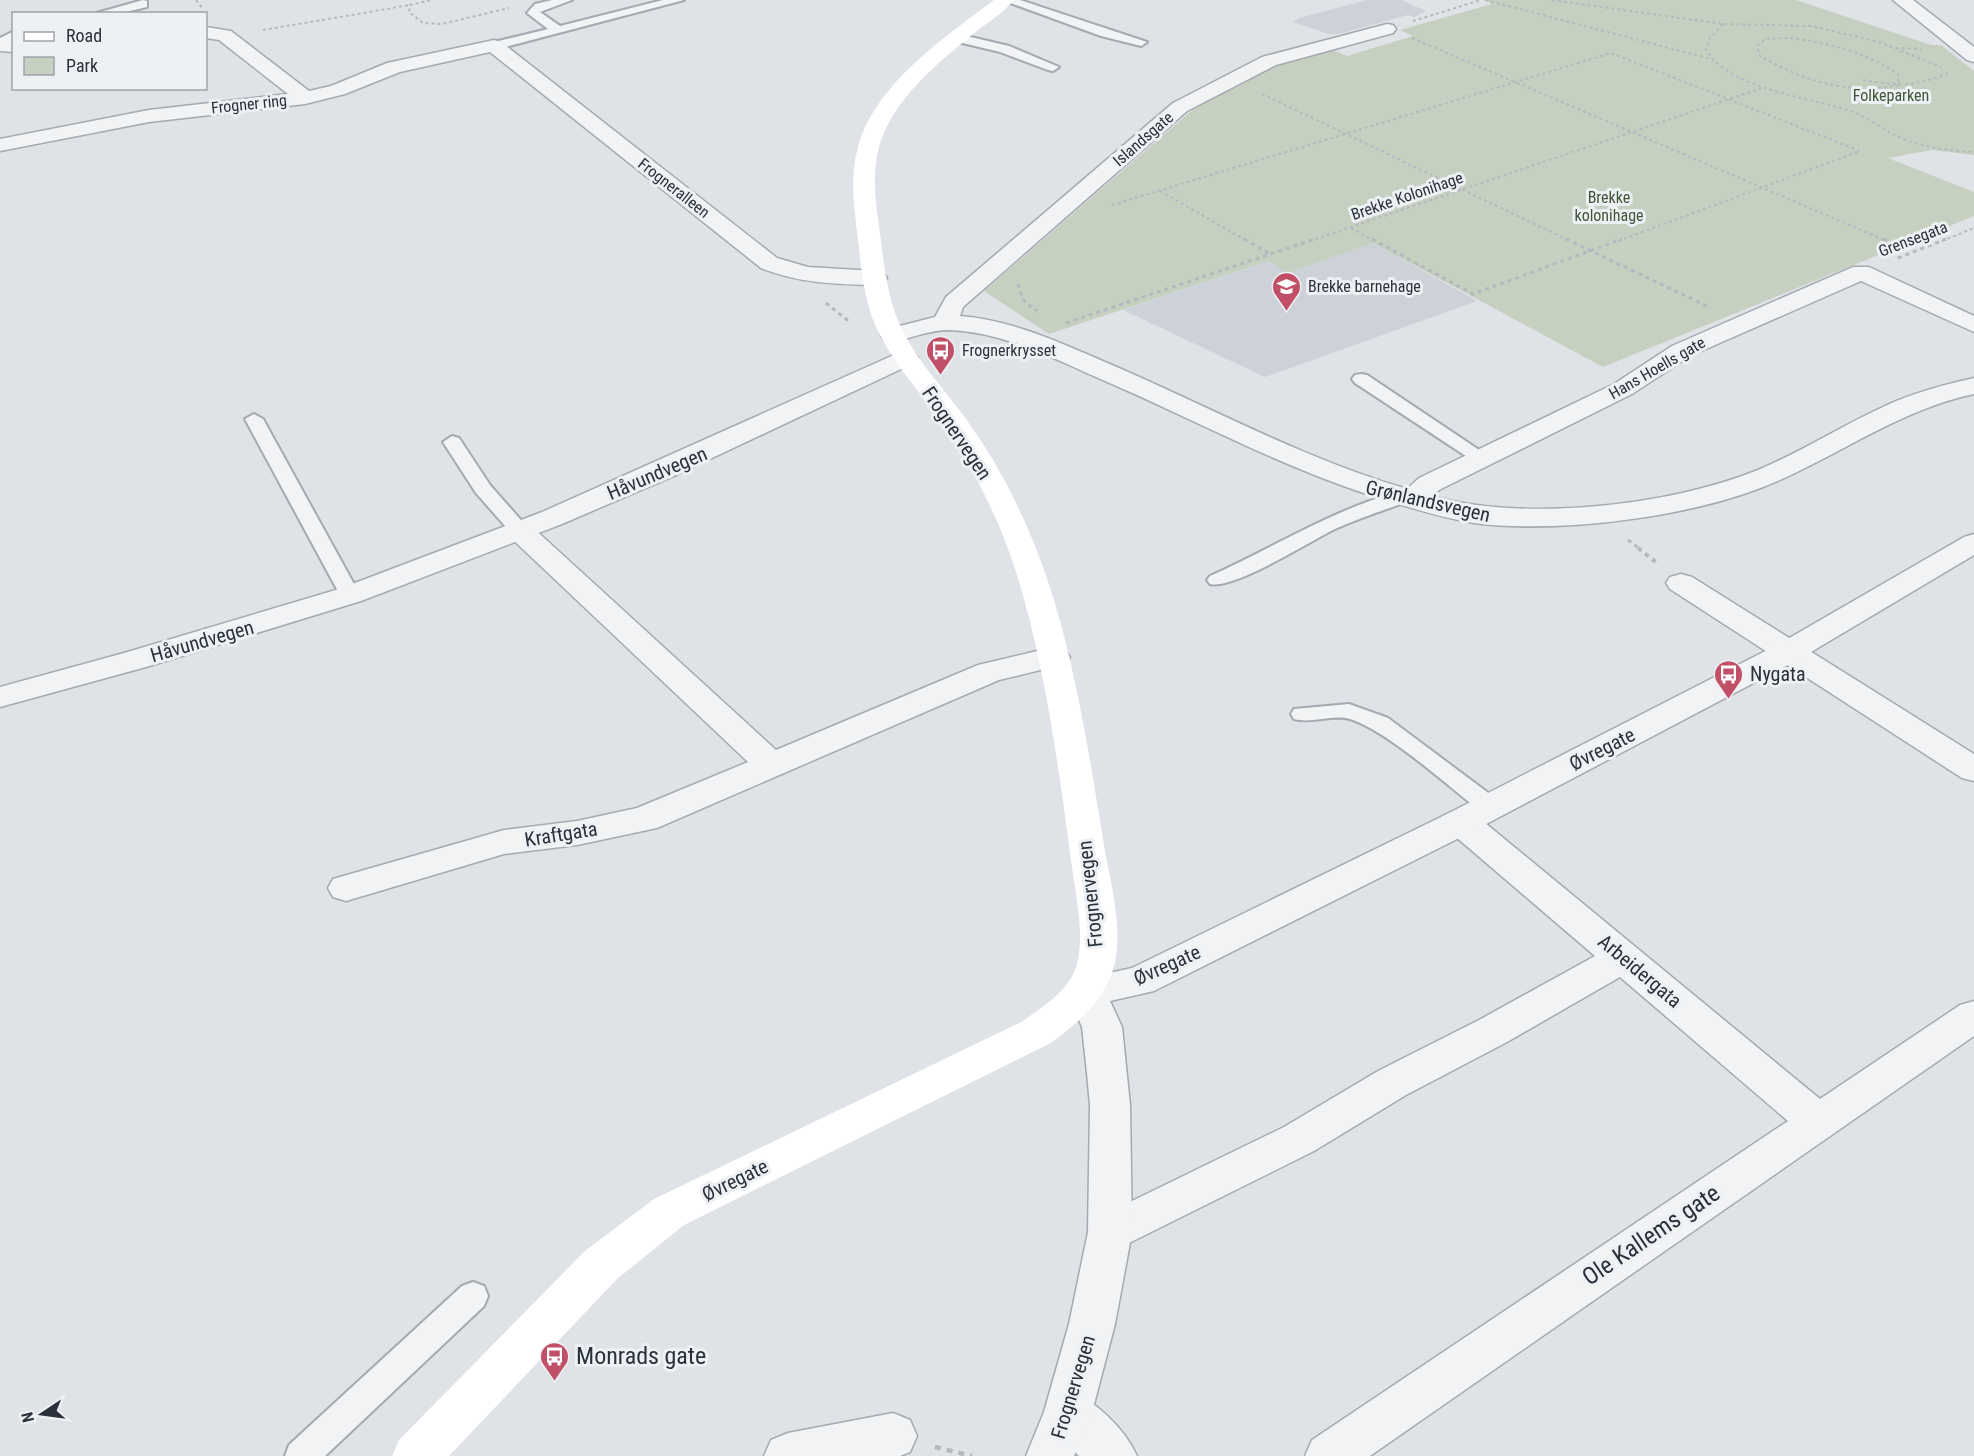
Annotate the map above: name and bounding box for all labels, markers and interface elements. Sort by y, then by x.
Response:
legend [12,12,207,90]
text: Road [66,25,102,46]
text: Park [66,55,98,76]
park label: Folkeparken [1853,86,1929,105]
street label: Frogner ring [210,91,288,117]
street label: Islandsgate [1109,108,1177,170]
street label: Frogneralleen [634,154,714,222]
street label: Brekke Kolonihage [1349,168,1465,224]
park label: Brekke kolonihage [1574,188,1644,225]
street label: Grensegata [1876,217,1950,261]
school or university icon: Brekke barnehage [1271,270,1303,312]
place label: Brekke barnehage [1308,277,1421,296]
street label: Hans Hoells gate [1606,333,1708,403]
bus stop icon: Frognerkrysset [925,334,957,376]
place label: Frognerkrysset [962,341,1056,360]
street label: Frognervegen [917,382,997,484]
street label: Håvundvegen [603,441,711,505]
street label: Grønlandsvegen [1363,475,1493,527]
street label: Håvundvegen [148,615,256,667]
bus stop icon: Nygata [1713,658,1745,700]
place label: Nygata [1750,662,1806,686]
street label: Øvregate [1565,722,1639,776]
street label: Kraftgata [523,816,599,852]
street label: Frognervegen [1072,839,1108,949]
street label: Arbeidergata [1593,929,1687,1013]
street label: Øvregate [1130,940,1204,990]
street label: Øvregate [698,1154,772,1206]
street label: Ole Kallems gate [1577,1179,1725,1291]
street label: Frognervegen [1046,1332,1100,1442]
bus stop icon: Monrads gate [539,1340,571,1382]
place label: Monrads gate [576,1342,706,1370]
north arrow [12,1384,72,1444]
text: N [18,1410,38,1424]

